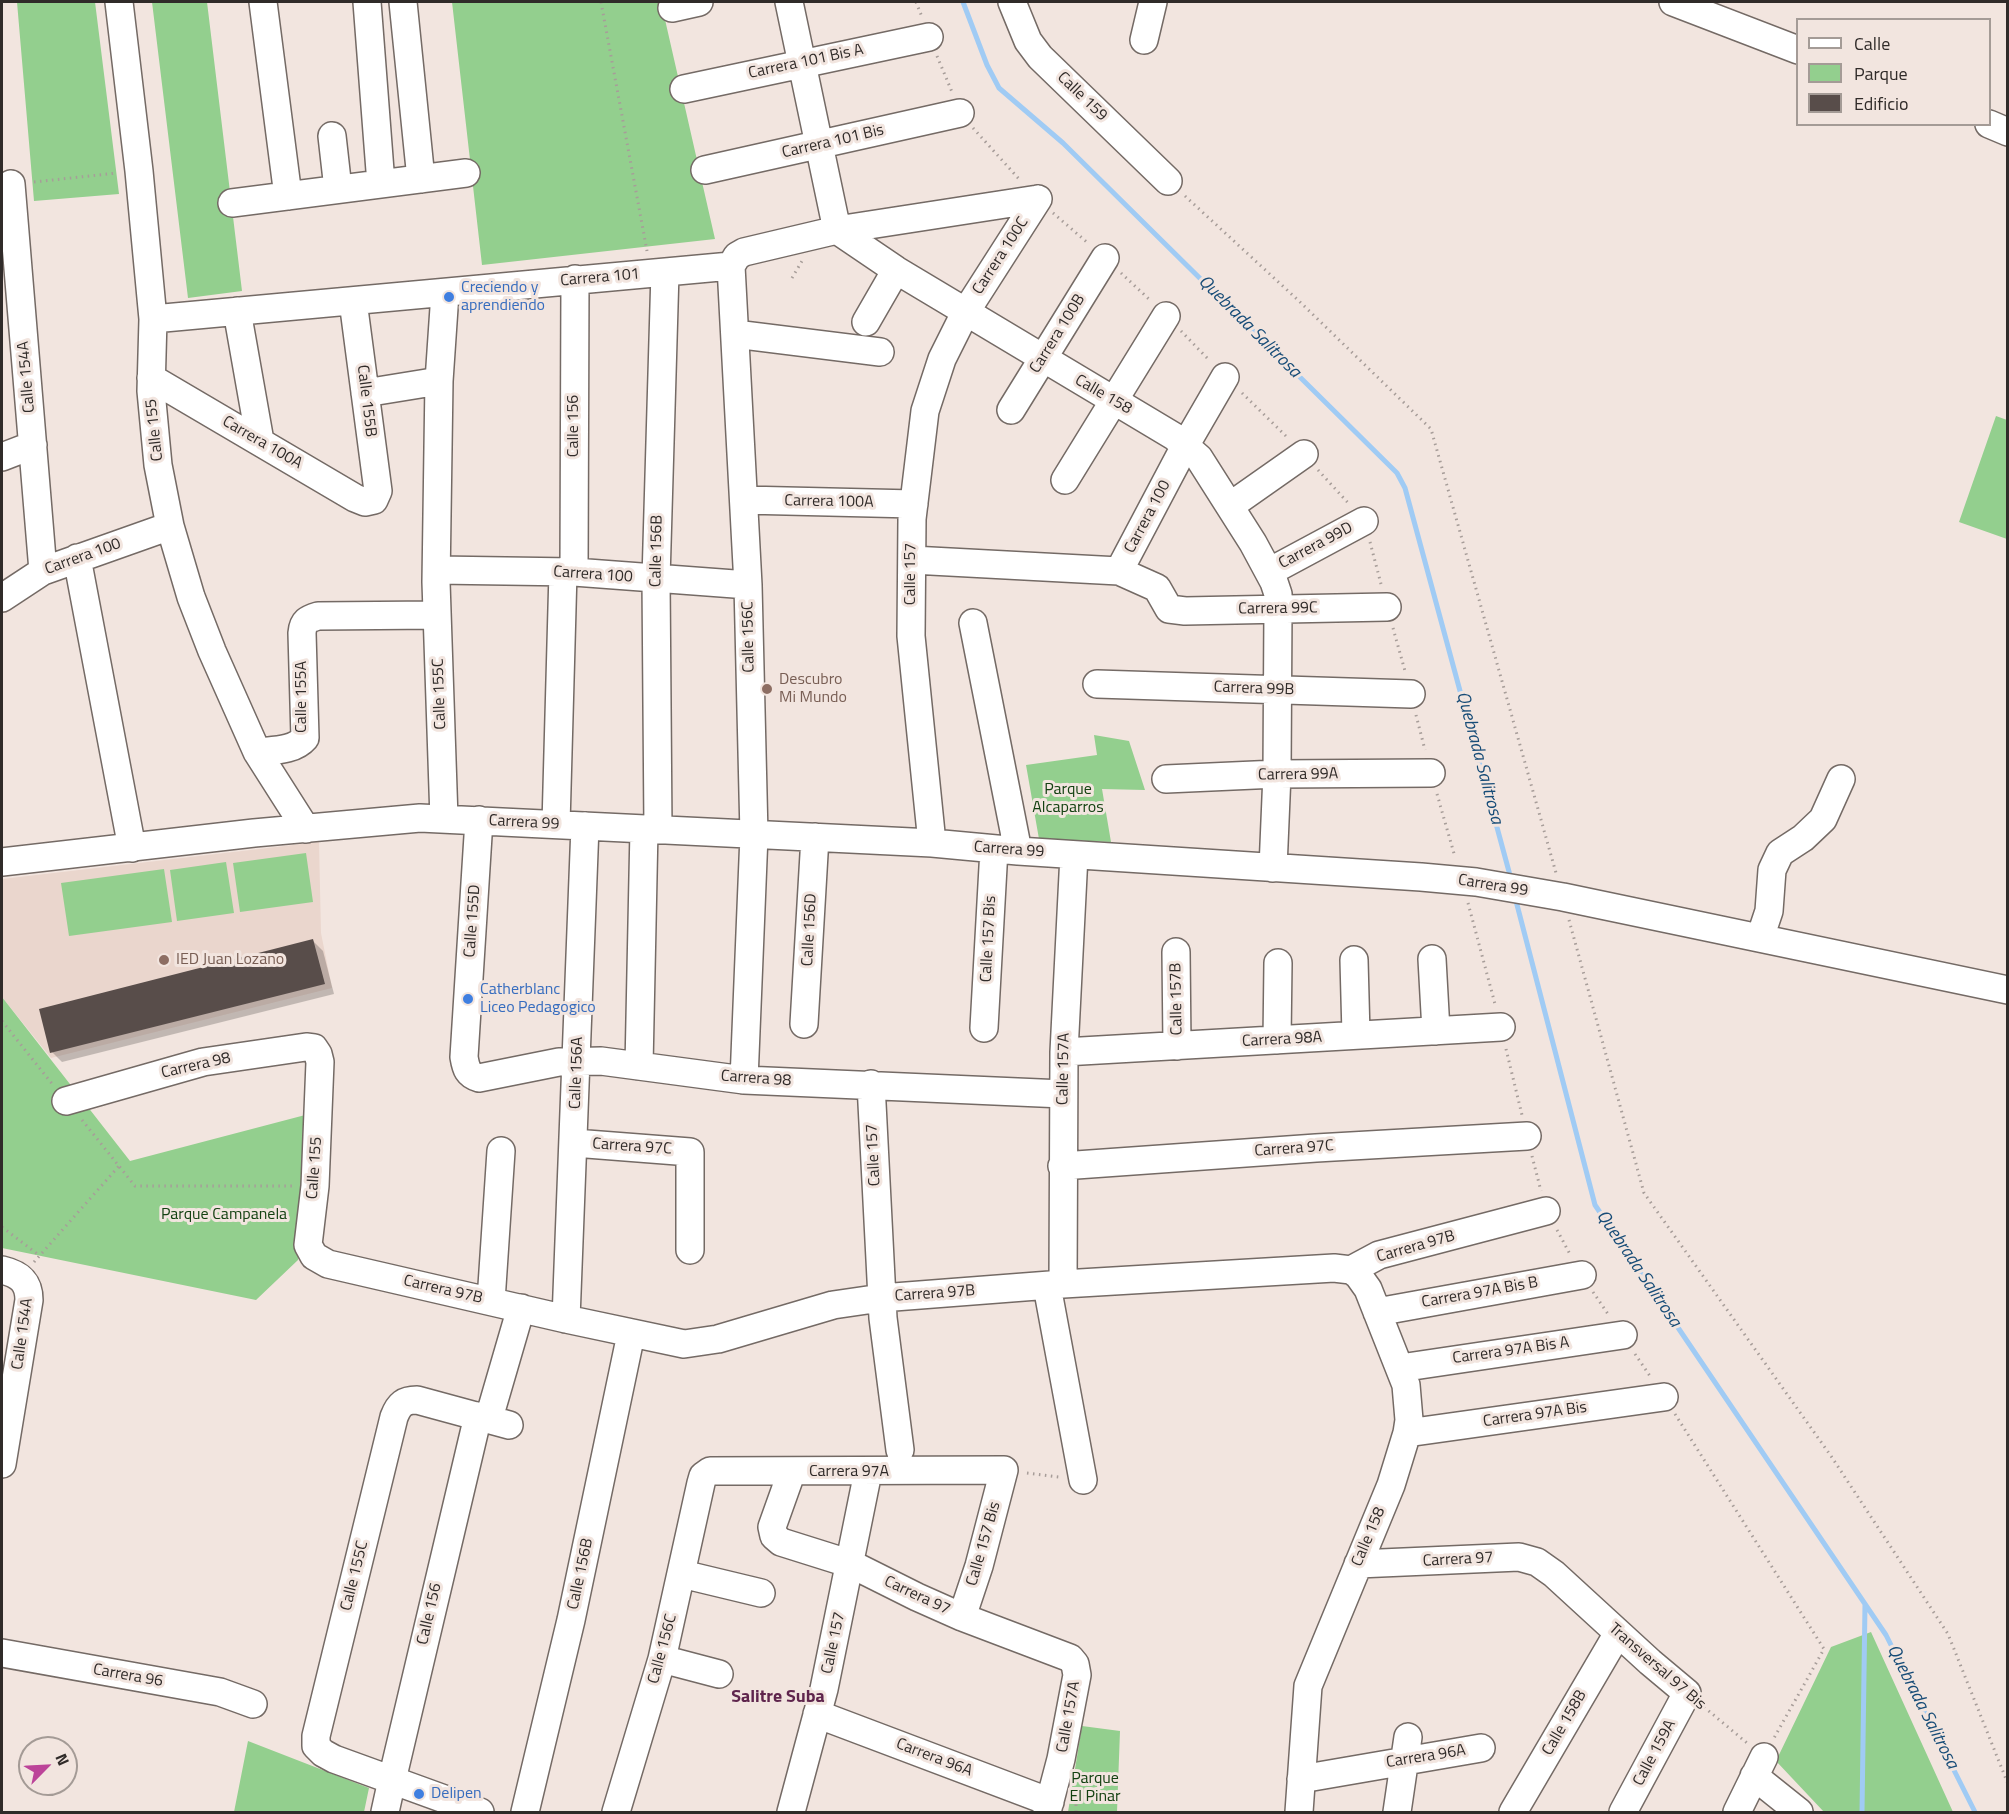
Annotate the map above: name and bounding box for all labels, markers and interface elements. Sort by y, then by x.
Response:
legend [1796,18,1991,126]
text: Calle [1854,30,1890,57]
street label: Carrera 101 Bis A [747,40,865,84]
text: Parque [1854,60,1908,87]
street label: Calle 159 [1053,68,1111,126]
text: Edificio [1854,90,1908,117]
street label: Carrera 101 Bis [780,121,886,163]
street label: Carrera 100C [969,214,1033,298]
street label: Carrera 101 [559,265,641,291]
water label: Quebrada Salitrosa [1193,271,1305,383]
place label: Creciendo y aprendiendo [461,278,545,316]
marker: Creciendo y aprendiendo [442,290,456,304]
street label: Carrera 100B [1026,291,1090,377]
street label: Calle 154A [14,340,40,414]
street label: Calle 155B [352,364,380,438]
street label: Calle 158 [1071,371,1135,419]
street label: Calle 156 [564,395,584,457]
street label: Calle 155 [142,398,168,462]
street label: Carrera 100A [219,412,305,474]
street label: Carrera 100 [1121,477,1175,557]
street label: Carrera 100A [784,492,874,512]
street label: Calle 156B [647,515,667,587]
street label: Carrera 99D [1276,519,1356,573]
street label: Carrera 100 [42,534,124,580]
street label: Calle 157 [901,543,921,605]
street label: Carrera 100 [553,563,633,587]
street label: Carrera 99C [1238,599,1318,619]
street label: Calle 156C [739,601,759,673]
street label: Calle 155C [429,658,451,730]
street label: Calle 155A [292,661,312,733]
place label: Descubro Mi Mundo [779,670,847,708]
street label: Carrera 99B [1213,678,1295,700]
marker: Descubro Mi Mundo [760,682,774,696]
water label: Quebrada Salitrosa [1451,689,1507,827]
street label: Carrera 99A [1258,765,1338,785]
park label: Parque Alcaparros [1032,780,1104,818]
street label: Carrera 99 [488,812,560,834]
street label: Carrera 99 [973,838,1045,862]
street label: Carrera 99 [1457,871,1529,901]
street label: Calle 155D [461,884,485,958]
street label: Calle 156D [799,893,821,967]
street label: Calle 157 Bis [977,895,1001,983]
place label: IED Juan Lozano [176,950,284,970]
marker: IED Juan Lozano [157,953,171,967]
street label: Calle 157B [1167,963,1187,1035]
place label: Catherblanc Liceo Pedagogico [480,980,596,1018]
marker: Catherblanc Liceo Pedagogico [461,992,475,1006]
street label: Carrera 98A [1241,1028,1323,1052]
street label: Calle 157A [1054,1033,1074,1105]
street label: Calle 156A [566,1037,588,1109]
street label: Carrera 98 [159,1049,233,1083]
street label: Carrera 98 [720,1067,792,1091]
street label: Calle 157 [863,1123,885,1187]
street label: Carrera 97C [592,1135,672,1159]
street label: Calle 155 [303,1136,327,1200]
street label: Carrera 97C [1254,1137,1334,1161]
park label: Parque Campanela [161,1205,287,1225]
water label: Quebrada Salitrosa [1591,1206,1685,1332]
street label: Carrera 97B [1375,1227,1457,1267]
street label: Carrera 97B [402,1272,484,1308]
street label: Carrera 97A Bis B [1420,1273,1540,1313]
street label: Carrera 97B [894,1282,976,1306]
street label: Calle 154A [8,1297,38,1371]
street label: Carrera 97A Bis A [1451,1333,1571,1369]
street label: Carrera 97A Bis [1482,1398,1588,1432]
street label: Carrera 97A [809,1462,889,1482]
street label: Calle 157 Bis [963,1500,1005,1588]
street label: Calle 158 [1348,1504,1390,1570]
street label: Calle 156B [564,1537,598,1611]
street label: Calle 155C [337,1539,373,1613]
street label: Carrera 97 [1422,1549,1494,1571]
street label: Carrera 97 [881,1572,953,1620]
street label: Calle 156 [414,1581,446,1647]
street label: Calle 157 [818,1610,850,1676]
street label: Calle 156C [645,1612,681,1686]
street label: Transversal 97 Bis [1604,1620,1710,1714]
water label: Quebrada Salitrosa [1881,1641,1963,1773]
street label: Carrera 96 [92,1660,164,1692]
street label: Calle 157A [1053,1680,1085,1754]
district label: Salitre Suba [731,1687,825,1709]
street label: Calle 158B [1539,1687,1591,1759]
street label: Calle 159A [1630,1717,1680,1789]
street label: Carrera 96A [893,1735,975,1781]
north arrow [18,1736,78,1796]
street label: Carrera 96A [1385,1741,1467,1773]
text: N [49,1750,76,1769]
park label: Parque El Pinar [1069,1769,1121,1807]
place label: Delipen [431,1784,482,1804]
marker: Delipen [412,1787,426,1801]

